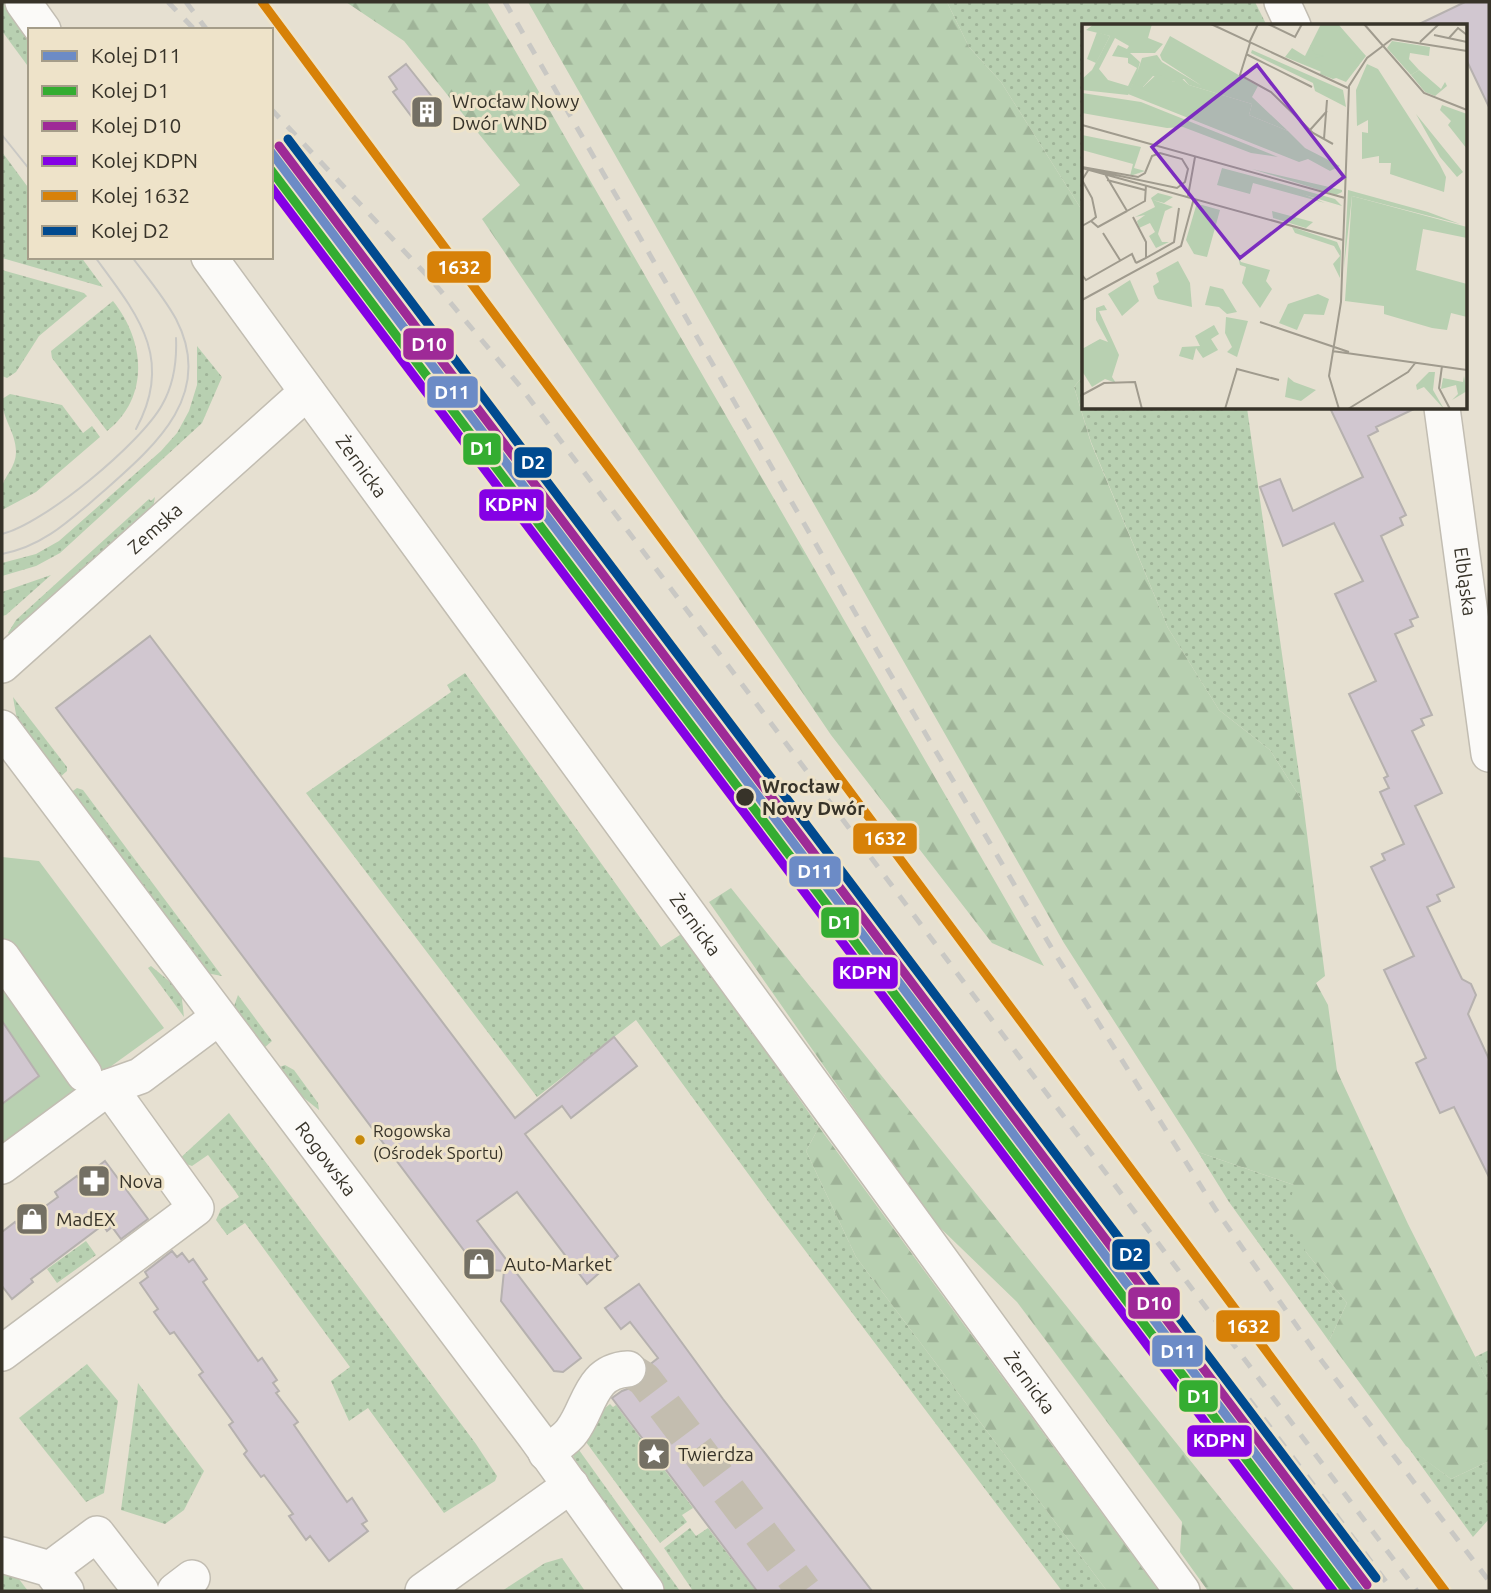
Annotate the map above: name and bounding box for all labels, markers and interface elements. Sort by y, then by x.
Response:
inset map [1082,24,1466,410]
legend [28,28,273,259]
text: Kolej D11 [91,43,181,67]
text: Kolej D1 [91,78,169,102]
place label: Wrocław Nowy Dwór WND [452,90,579,134]
building icon: Wrocław Nowy Dwór WND [408,93,446,131]
text: Kolej D10 [91,113,181,137]
text: Kolej KDPN [91,148,198,172]
text: Kolej 1632 [91,183,190,207]
text: Kolej D2 [91,218,169,242]
line badge: 1632 [426,250,492,284]
text: 1632 [438,256,480,278]
line badge: D10 [402,327,455,361]
text: D10 [411,333,447,355]
line badge: D11 [426,375,479,409]
text: D11 [434,381,470,403]
street label: Żernicka [331,431,392,502]
line badge: D1 [462,432,502,466]
text: D1 [470,437,494,459]
line badge: D2 [513,446,553,479]
text: D2 [521,451,545,473]
line badge: KDPN [478,488,545,522]
text: KDPN [485,493,537,515]
street label: Zemska [123,498,186,558]
street label: Elbląska [1450,546,1481,617]
place label: Wrocław Nowy Dwór [762,775,865,819]
marker: Wrocław Nowy Dwór [734,786,756,808]
line badge: 1632 [852,822,918,855]
text: 1632 [864,827,906,849]
line badge: D11 [788,855,842,888]
text: D11 [797,860,833,882]
street label: Żernicka [666,889,726,960]
line badge: D1 [820,906,860,939]
text: D1 [828,911,852,933]
line badge: KDPN [832,956,899,990]
text: KDPN [839,961,891,983]
street label: Rogowska [291,1117,361,1200]
place label: Rogowska (Ośrodek Sportu) [373,1121,504,1163]
marker: Rogowska (Ośrodek Sportu) [353,1133,367,1147]
pharmacy icon: Nova [75,1162,113,1200]
place label: Nova [119,1170,163,1192]
shop icon: MadEX [13,1200,51,1238]
place label: MadEX [56,1208,116,1230]
line badge: D2 [1111,1238,1151,1271]
text: D2 [1119,1243,1143,1265]
shop icon: Auto-Market [460,1245,498,1283]
place label: Auto-Market [504,1253,612,1275]
line badge: D10 [1127,1286,1181,1320]
text: D10 [1136,1292,1172,1314]
line badge: 1632 [1215,1309,1281,1343]
text: 1632 [1227,1315,1269,1337]
line badge: D11 [1151,1334,1204,1368]
text: D11 [1160,1340,1196,1362]
street label: Żernicka [1000,1347,1060,1418]
line badge: D1 [1178,1379,1219,1413]
text: D1 [1187,1385,1211,1407]
line badge: KDPN [1186,1424,1253,1458]
text: KDPN [1193,1429,1245,1451]
place icon: Twierdza [635,1435,673,1473]
place label: Twierdza [678,1443,754,1465]

